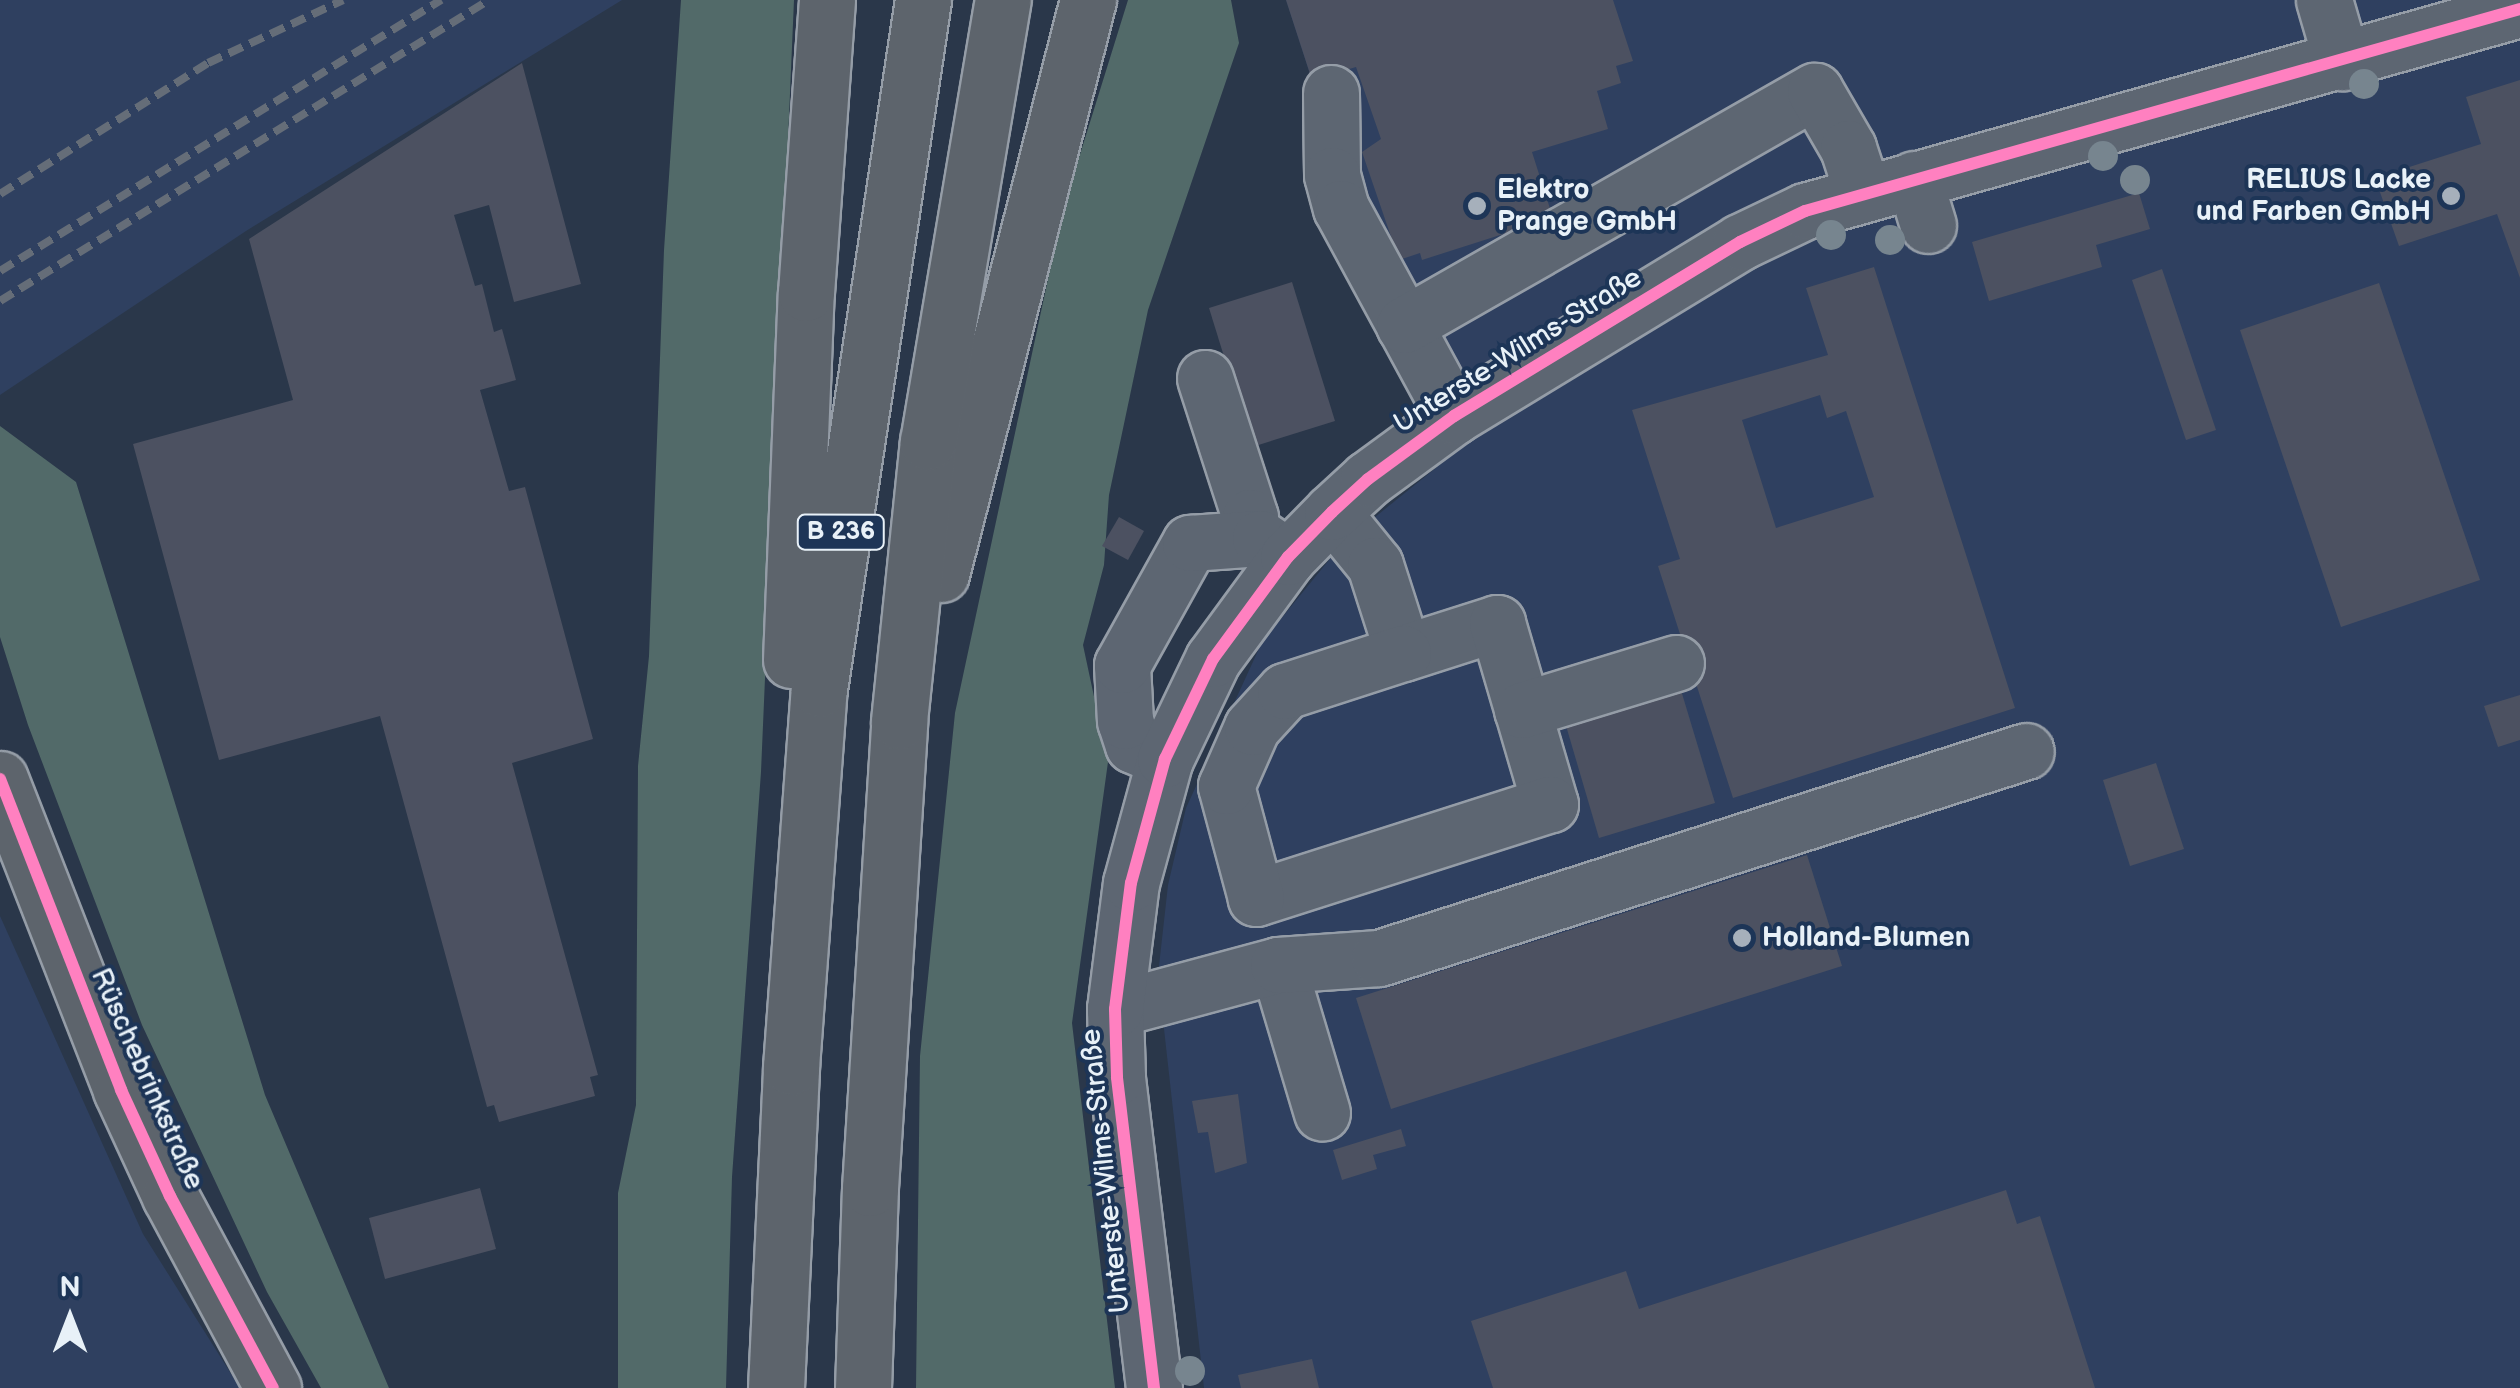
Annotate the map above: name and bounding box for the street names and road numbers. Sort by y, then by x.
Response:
street label: Unterste-Wilms-Straße [1388,261,1648,441]
road number: B 236 [796,512,886,552]
street label: Rüschebrinkstraße [83,963,211,1195]
street label: Unterste-Wilms-Straße [1074,1027,1138,1315]

